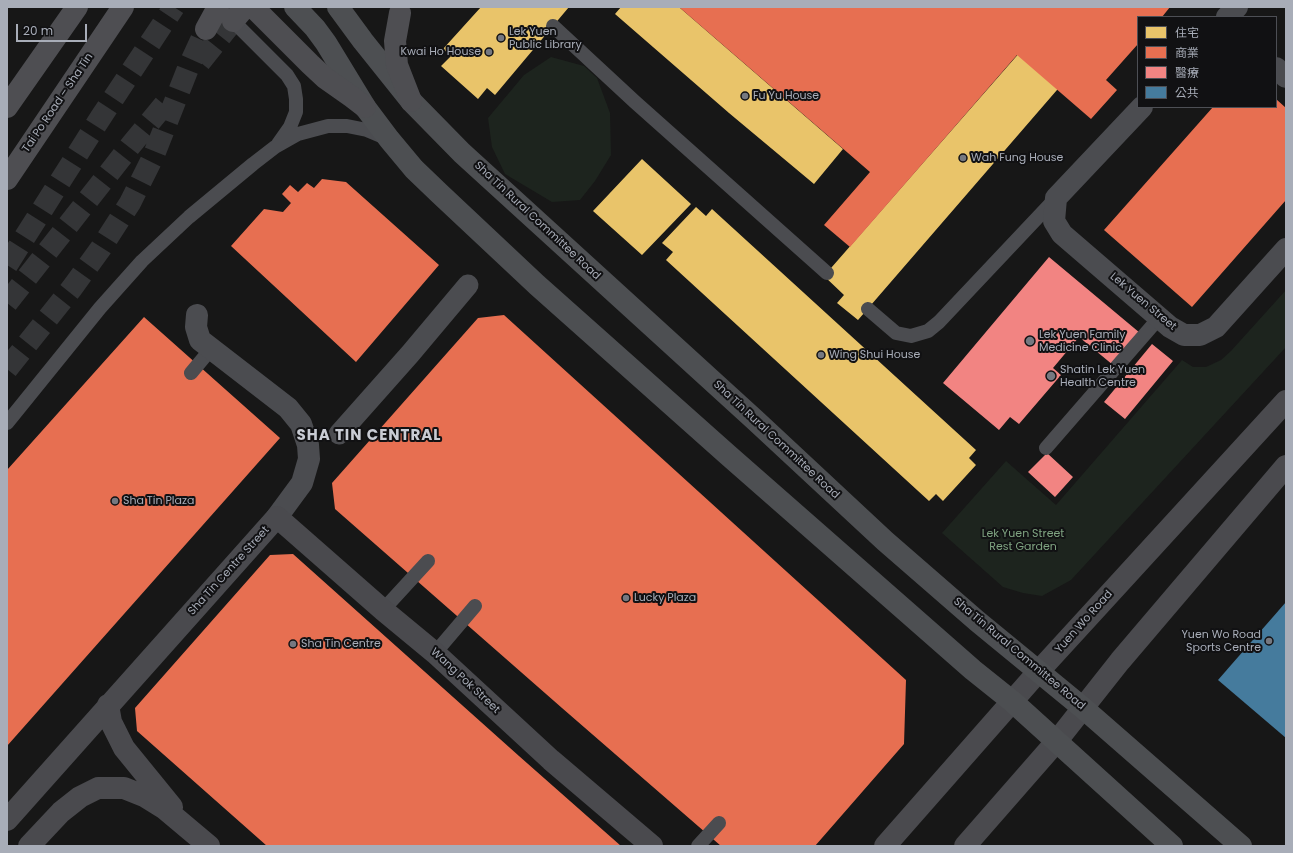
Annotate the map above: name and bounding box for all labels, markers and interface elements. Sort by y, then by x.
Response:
scale bar [18,16,89,42]
legend [1137,16,1277,108]
text: 20 m [23,22,53,39]
text: 住宅 [1175,24,1199,41]
place label: Lek Yuen Public Library [509,25,582,51]
marker: Lek Yuen Public Library [496,33,506,43]
text: 商業 [1175,44,1199,61]
place label: Kwai Ho House [400,45,481,59]
marker: Kwai Ho House [484,47,494,57]
street label: Tai Po Road – Sha Tin [20,51,96,155]
text: 醫療 [1175,64,1199,81]
text: 公共 [1175,84,1199,101]
place label: Fu Yu House [753,89,819,103]
marker: Fu Yu House [740,91,750,101]
place label: Wah Fung House [971,151,1063,165]
marker: Wah Fung House [958,153,968,163]
street label: Sha Tin Rural Committee Road [471,159,603,283]
street label: Lek Yuen Street [1107,270,1179,334]
place label: Lek Yuen Family Medicine Clinic [1039,328,1125,354]
marker: Lek Yuen Family Medicine Clinic [1024,335,1036,347]
place label: Wing Shui House [829,348,920,362]
marker: Wing Shui House [816,350,826,360]
place label: Shatin Lek Yuen Health Centre [1060,363,1145,389]
marker: Shatin Lek Yuen Health Centre [1045,370,1057,382]
street label: Sha Tin Rural Committee Road [710,378,842,502]
district label: SHA TIN CENTRAL [297,427,441,445]
place label: Sha Tin Plaza [123,494,194,508]
marker: Sha Tin Plaza [110,496,120,506]
street label: Sha Tin Centre Street [186,524,272,618]
park label: Lek Yuen Street Rest Garden [982,527,1064,553]
street label: Yuen Wo Road [1052,588,1116,656]
place label: Lucky Plaza [634,591,696,605]
marker: Lucky Plaza [621,593,631,603]
street label: Sha Tin Rural Committee Road [951,595,1087,713]
place label: Yuen Wo Road Sports Centre [1181,628,1261,654]
marker: Yuen Wo Road Sports Centre [1264,636,1274,646]
place label: Sha Tin Centre [301,637,381,651]
marker: Sha Tin Centre [288,639,298,649]
street label: Wang Pok Street [428,646,502,716]

